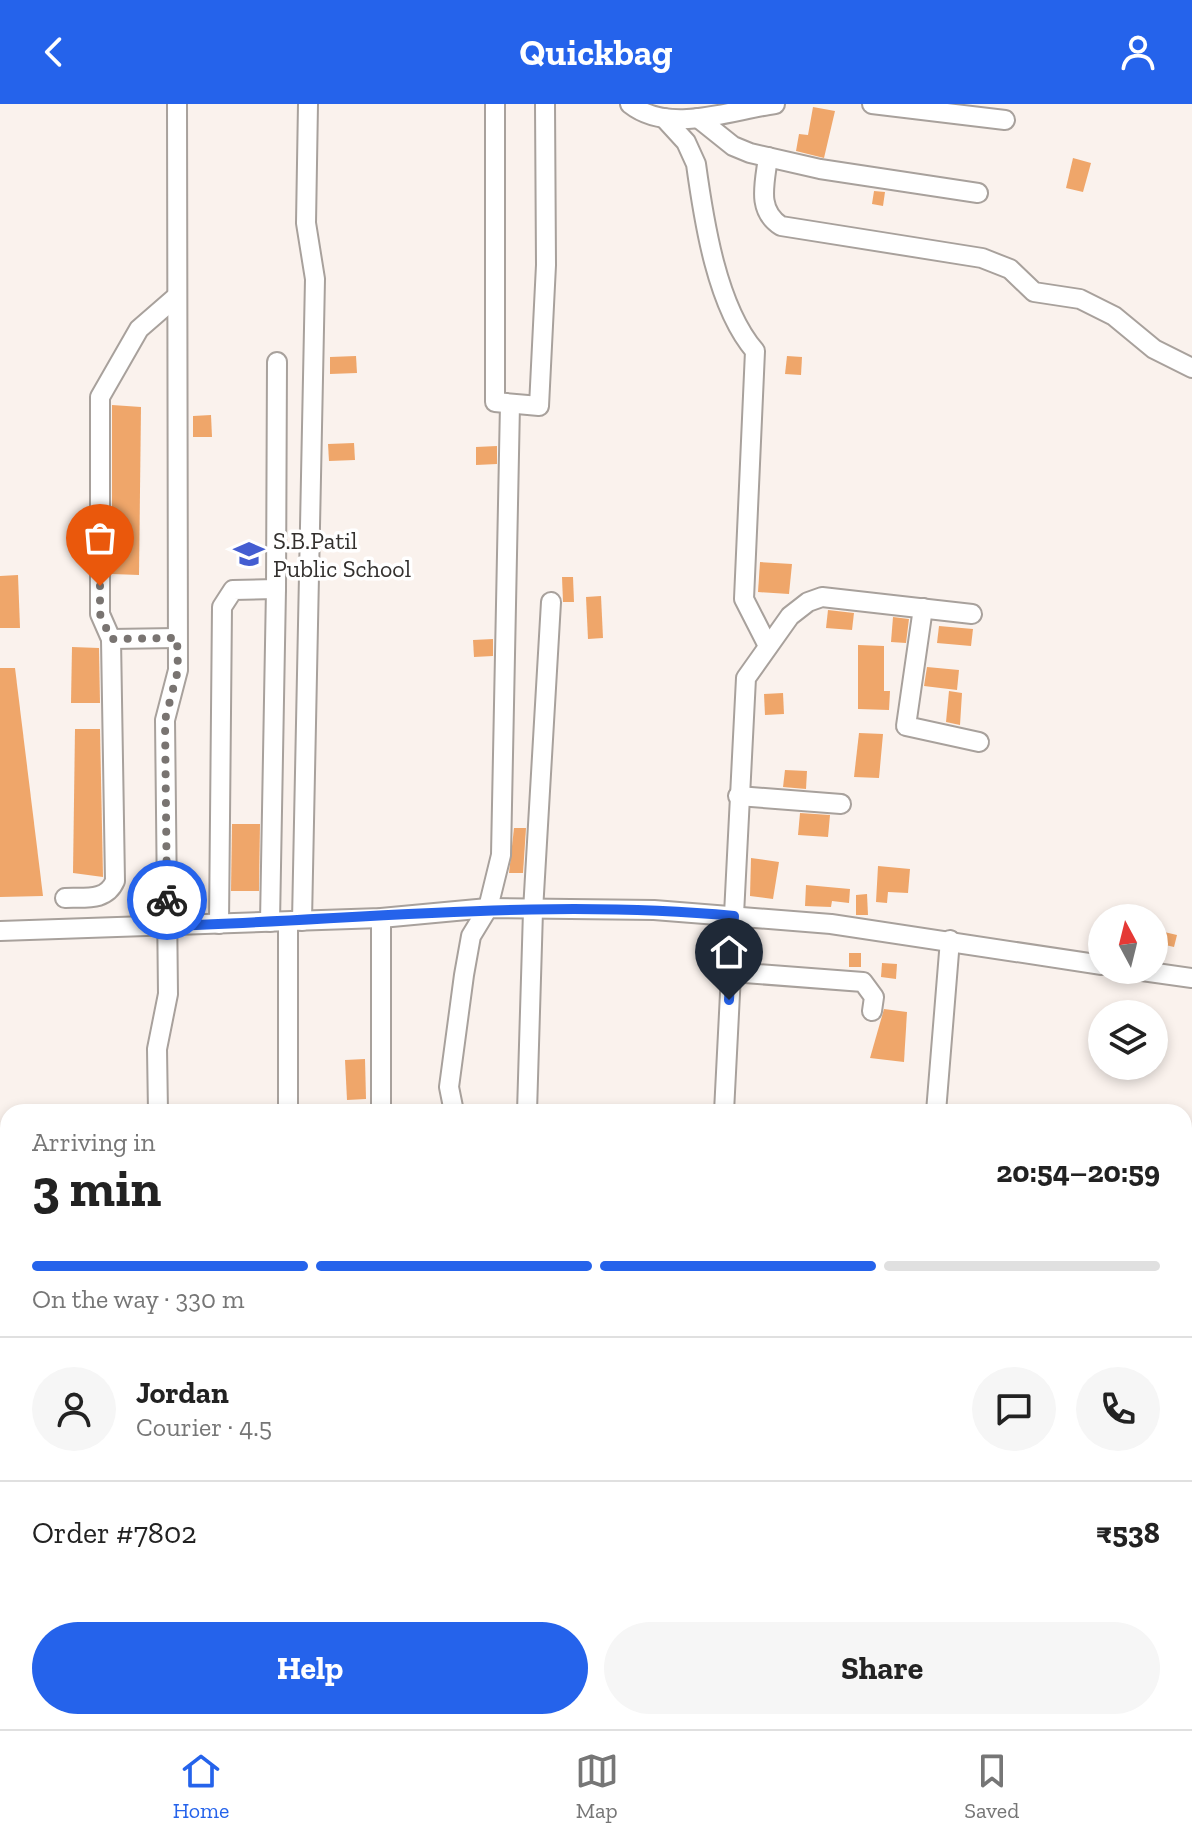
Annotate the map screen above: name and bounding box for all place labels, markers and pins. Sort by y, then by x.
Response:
pin [66,504,134,586]
place label: S.B.Patil Public School [273,526,411,583]
school or university icon: S.B.Patil Public School [232,537,266,571]
pin [695,918,763,1000]

